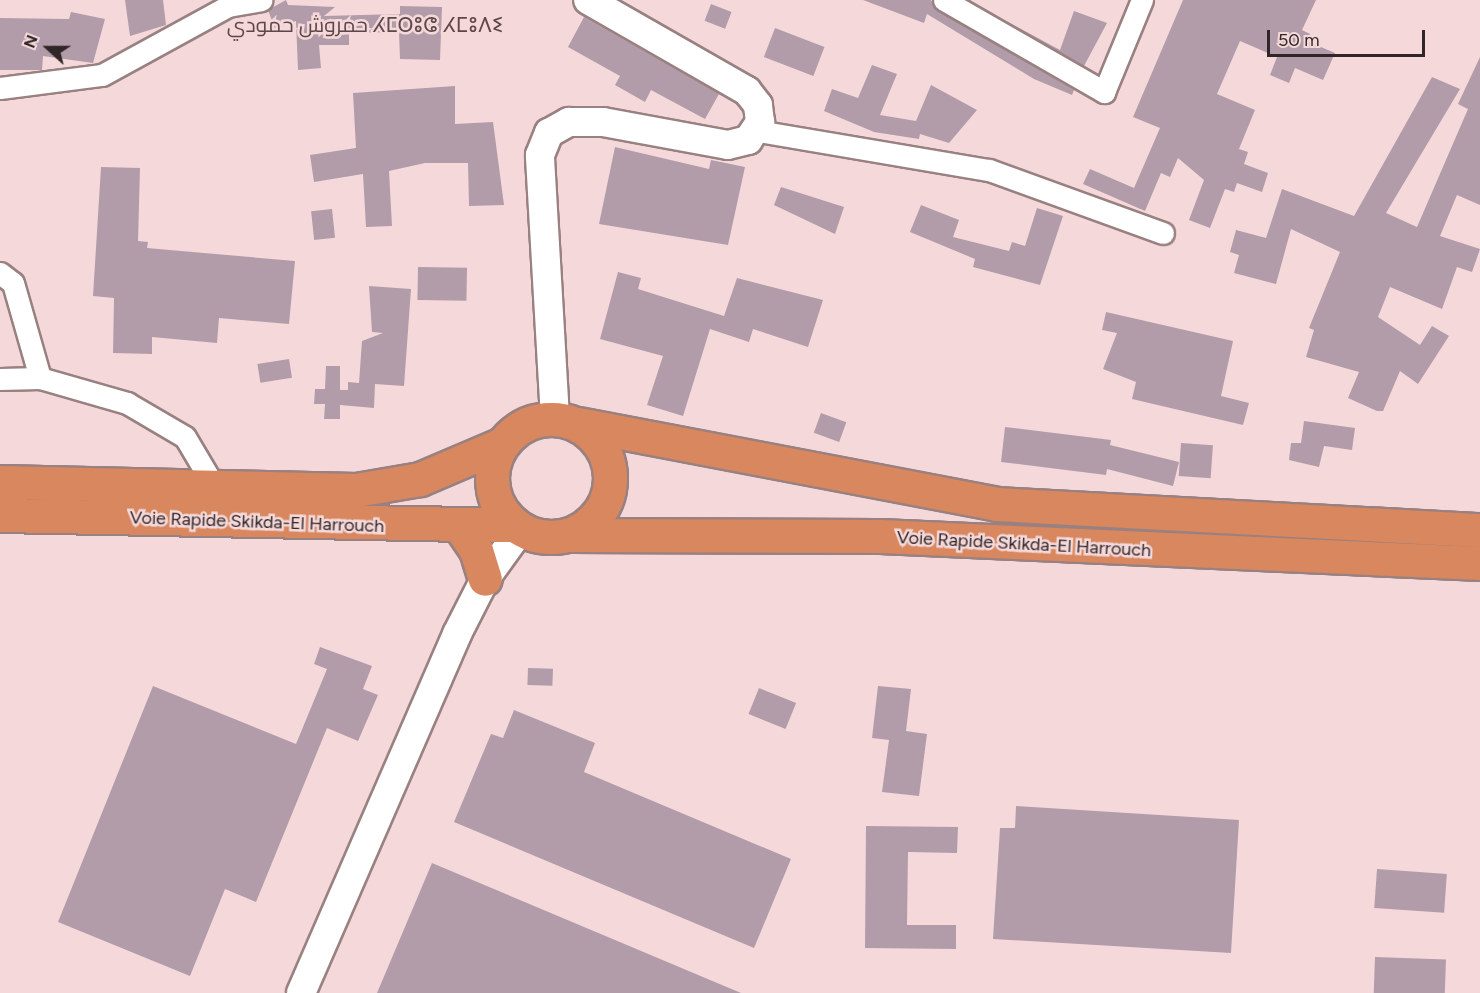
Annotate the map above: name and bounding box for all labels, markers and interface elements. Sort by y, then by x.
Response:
district label: حمروش حمودي ⵃⵎⵔⵓⵛ ⵃⵎⵓⴷⵉ [227,12,503,38]
north arrow [18,18,78,78]
scale bar [1270,18,1428,56]
text: 50 m [1278,29,1320,51]
text: N [20,32,42,51]
street label: Voie Rapide Skikda-El Harrouch [129,507,385,537]
street label: Voie Rapide Skikda-El Harrouch [896,527,1152,561]

